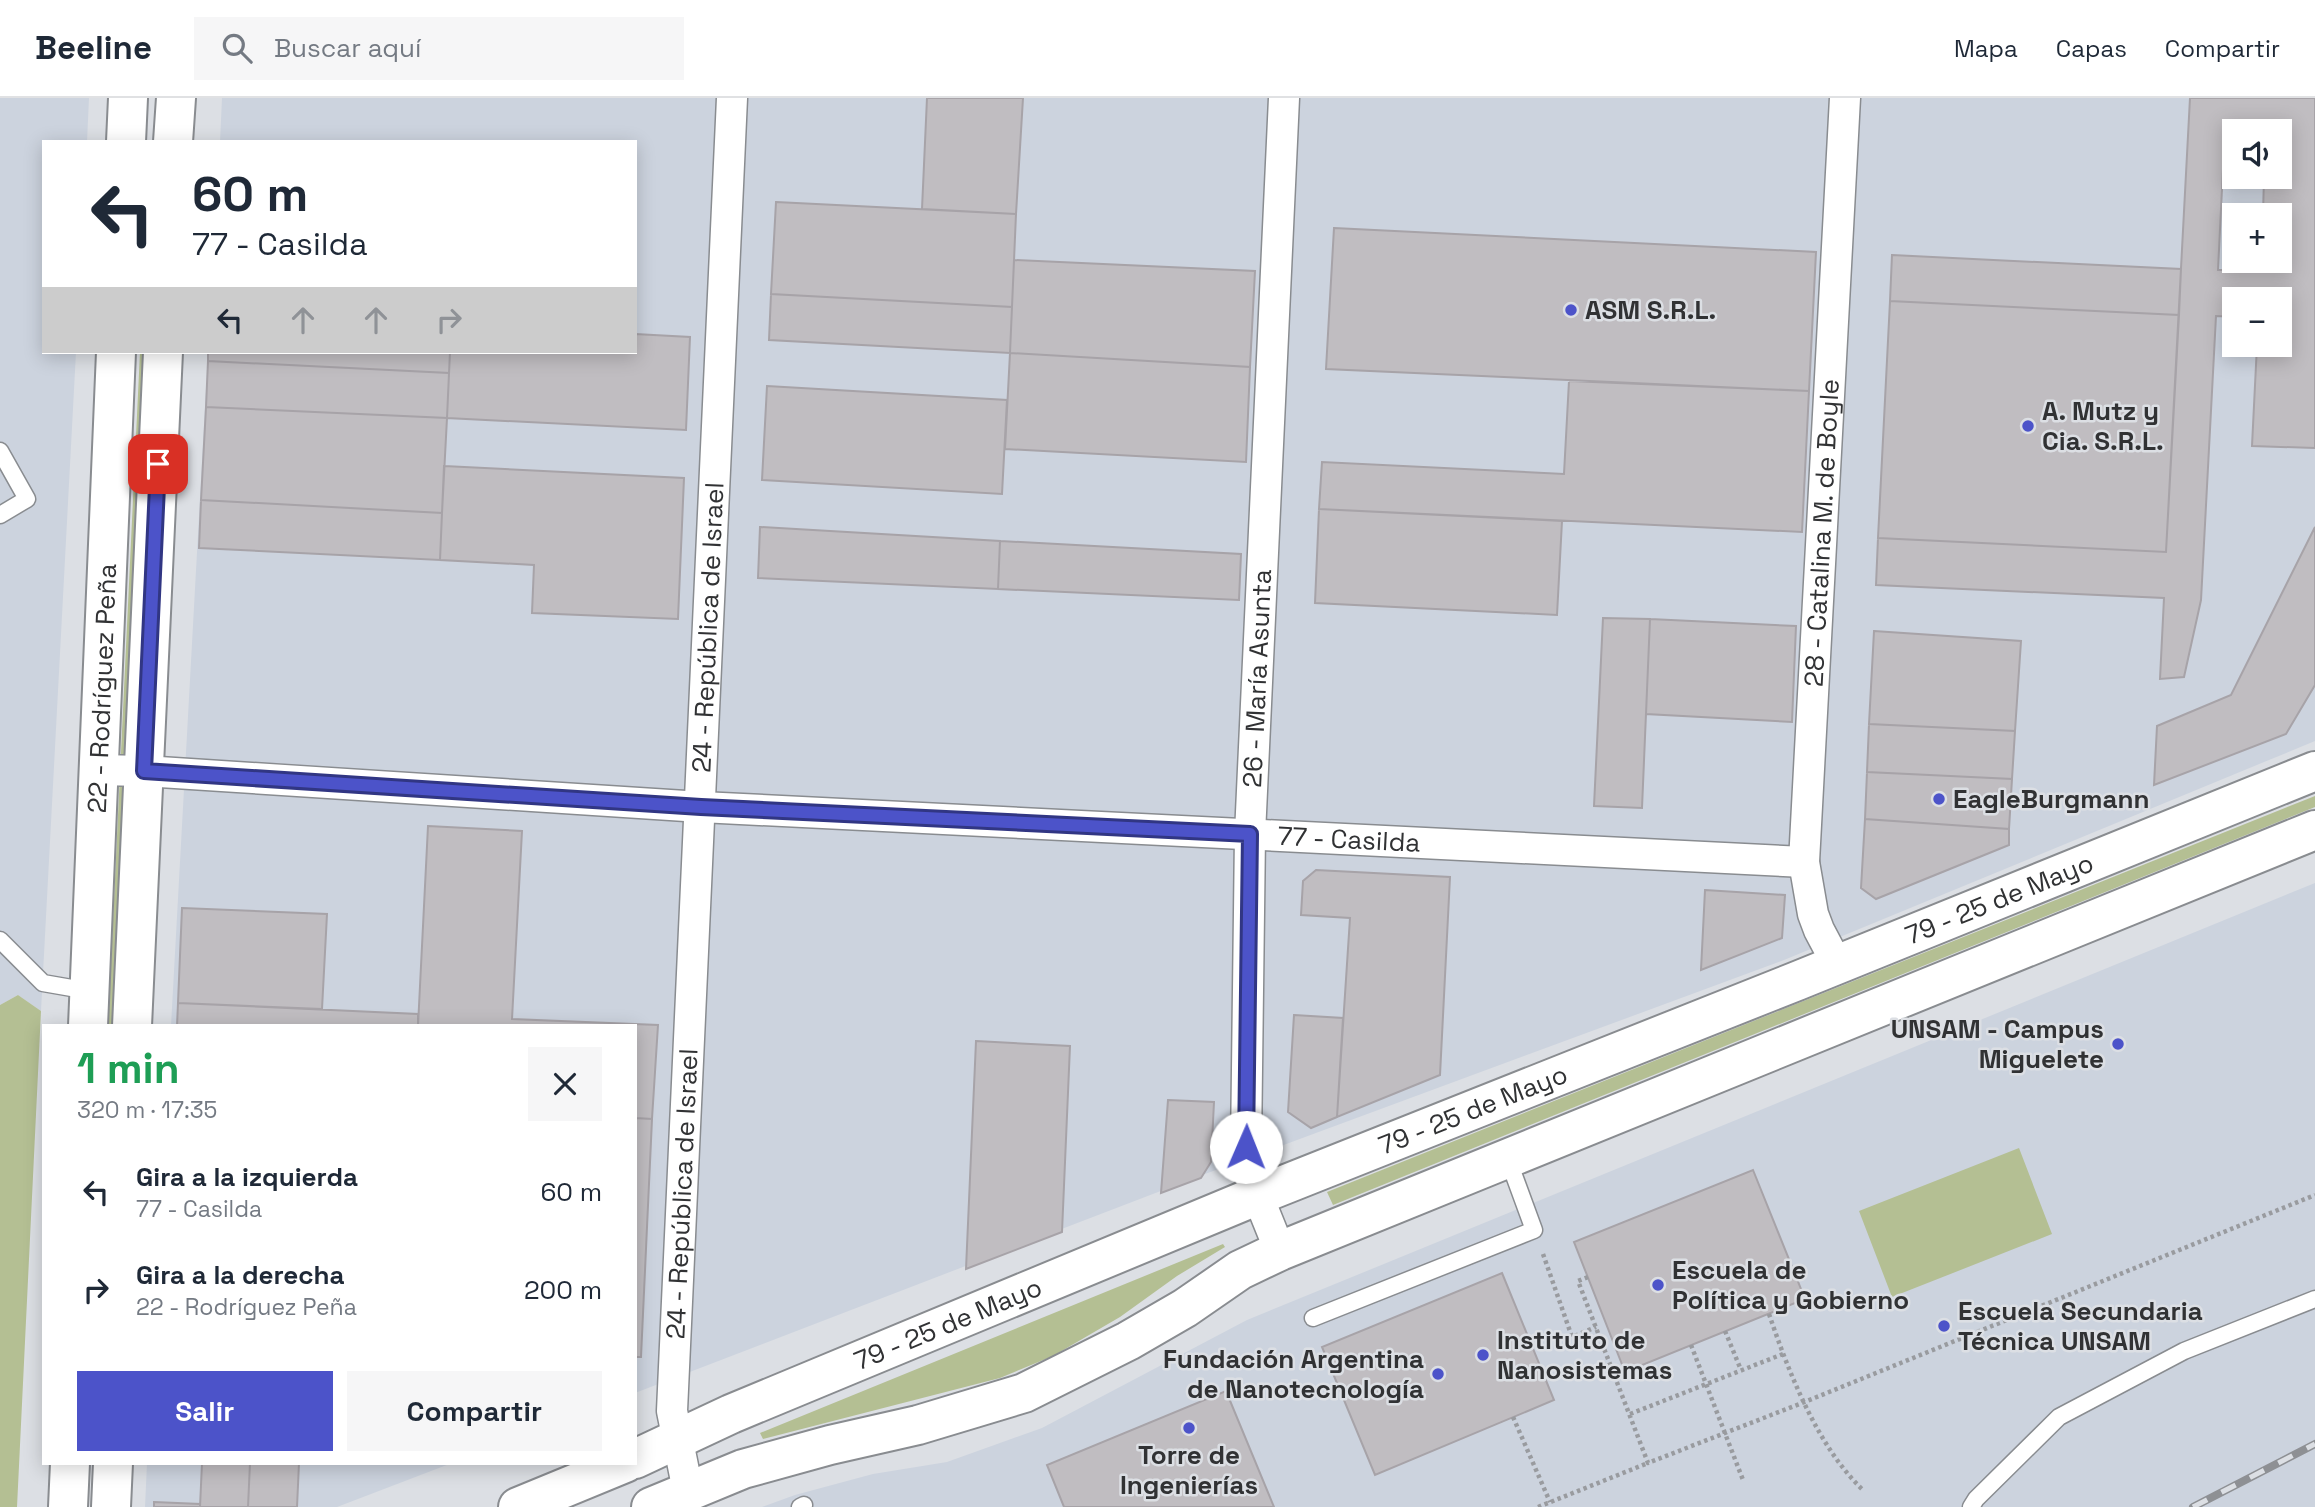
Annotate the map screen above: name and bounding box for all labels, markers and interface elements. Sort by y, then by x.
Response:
search box [194,17,684,80]
text: Beeline [35,27,152,69]
icon: search [218,29,256,67]
text: Buscar aquí [274,31,421,65]
text: Mapa [1954,33,2018,64]
text: Capas [2056,33,2127,64]
text: Compartir [2165,33,2280,64]
map controls [2222,119,2292,357]
button: sound [2222,119,2292,189]
text: 60 m [192,163,308,225]
icon: left [77,168,168,259]
button: + [2222,203,2292,273]
text: 77 - Casilda [192,224,368,264]
button: − [2222,287,2292,357]
place label: ASM S.R.L. [1585,293,1716,327]
icon: left [211,301,249,339]
icon: ahead [284,301,322,339]
icon: ahead [357,301,395,339]
icon: right [430,301,468,339]
marker: ASM S.R.L. [1563,302,1579,318]
street label: 28 - Catalina M. de Boyle [1796,378,1847,688]
place label: A. Mutz y Cia. S.R.L. [2042,394,2164,458]
marker: A. Mutz y Cia. S.R.L. [2020,418,2036,434]
pin [128,434,188,494]
icon: arrive [139,445,177,483]
street label: 24 - República de Israel [684,481,731,773]
street label: 22 - Rodríguez Peña [80,563,124,814]
street label: 26 - María Asunta [1235,568,1279,788]
place label: EagleBurgmann [1953,782,2150,816]
marker: EagleBurgmann [1931,791,1947,807]
street label: 77 - Casilda [1277,819,1421,860]
street label: 79 - 25 de Mayo [1900,846,2099,952]
place label: UNSAM - Campus Miguelete [1891,1012,2104,1076]
marker: UNSAM - Campus Miguelete [2110,1036,2126,1052]
text: 1 min [77,1042,180,1095]
button: close [528,1047,602,1121]
street label: 24 - República de Israel [658,1048,706,1340]
street label: 79 - 25 de Mayo [1374,1057,1572,1163]
text: 320 m · 17:35 [77,1095,217,1125]
position arrow [1209,1110,1283,1184]
text: Gira a la izquierda [136,1160,358,1194]
icon: left [77,1173,115,1211]
text: 60 m [540,1175,602,1209]
text: 77 - Casilda [136,1194,262,1224]
place label: Escuela de Política y Gobierno [1672,1253,1909,1317]
text: Gira a la derecha [136,1258,345,1292]
street label: 79 - 25 de Mayo [849,1270,1047,1378]
icon: right [77,1271,115,1309]
text: 200 m [524,1273,602,1307]
marker: Escuela de Política y Gobierno [1650,1277,1666,1293]
text: 22 - Rodríguez Peña [136,1292,357,1322]
place label: Escuela Secundaria Técnica UNSAM [1958,1294,2203,1358]
marker: Escuela Secundaria Técnica UNSAM [1936,1318,1952,1334]
place label: Instituto de Nanosistemas [1497,1323,1672,1387]
place label: Fundación Argentina de Nanotecnología [1163,1342,1424,1406]
marker: Instituto de Nanosistemas [1475,1347,1491,1363]
marker: Fundación Argentina de Nanotecnología [1430,1366,1446,1382]
button: Salir [77,1371,333,1451]
button: Compartir [347,1371,602,1451]
marker: Torre de Ingenierías [1181,1420,1197,1436]
place label: Torre de Ingenierías [1120,1438,1258,1502]

